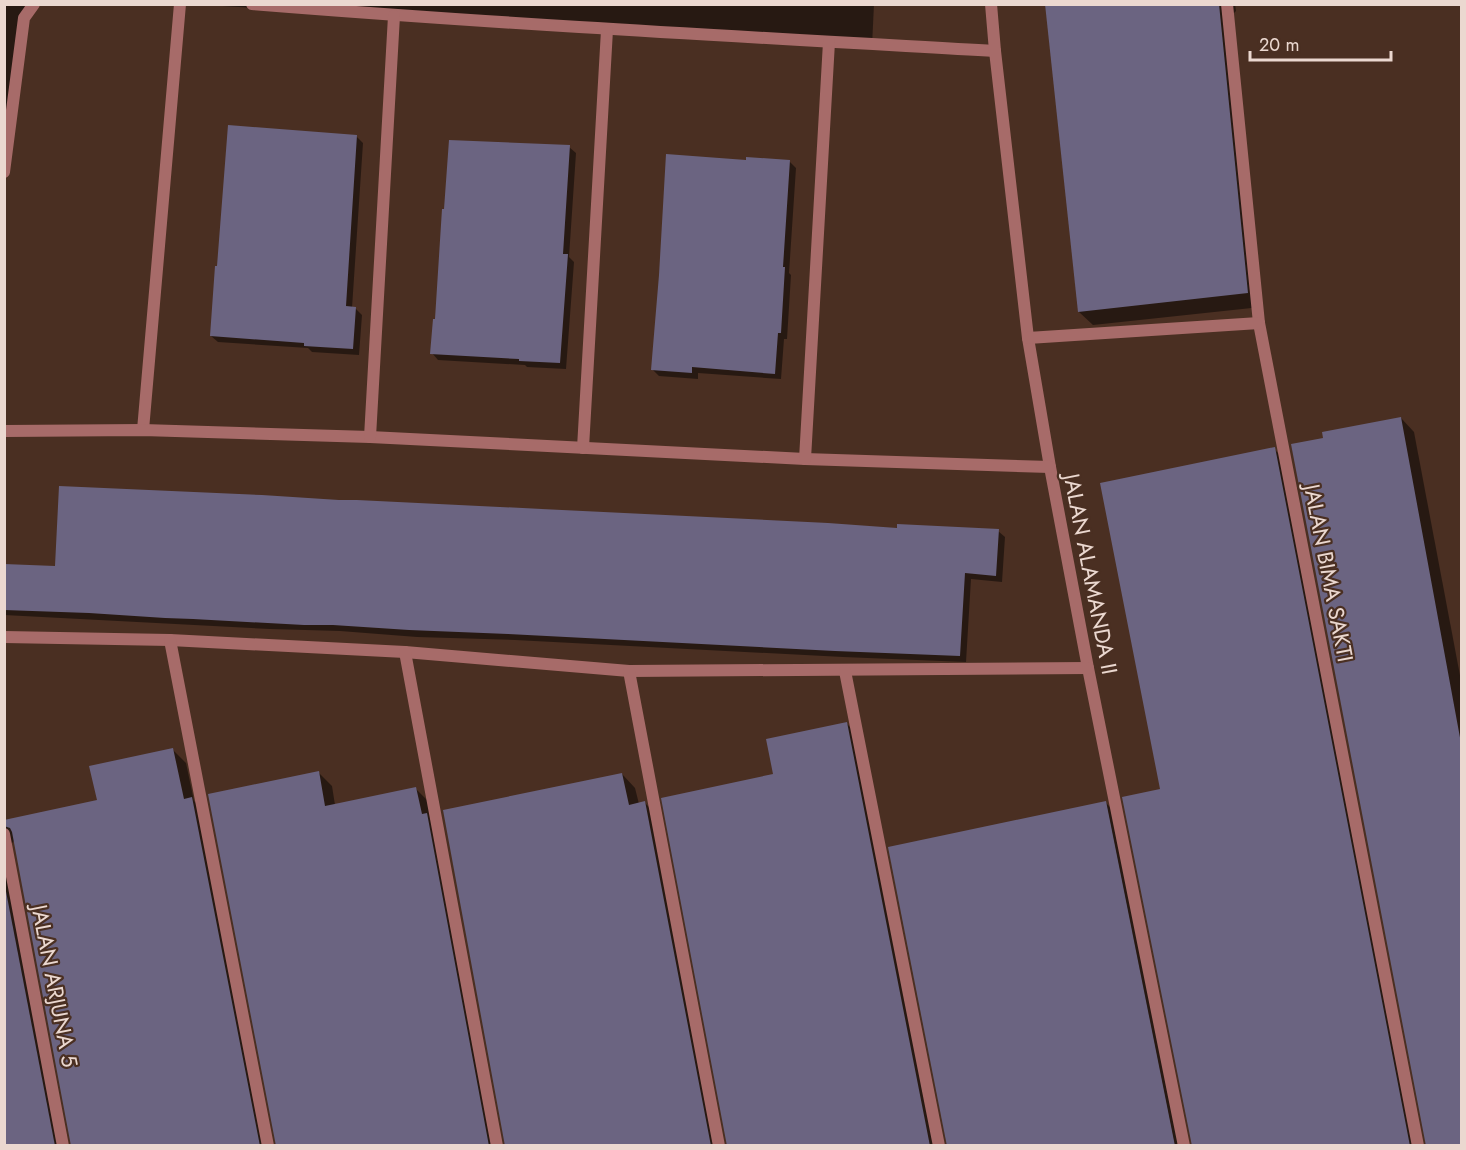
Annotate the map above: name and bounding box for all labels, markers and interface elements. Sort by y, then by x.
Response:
scale bar [1250,24,1391,62]
text: 20 m [1259,32,1299,58]
street label: JALAN ALAMANDA II [1055,468,1126,677]
street label: JALAN BIMA SAKTI [1296,478,1362,665]
street label: JALAN ARJUNA 5 [23,899,86,1070]

